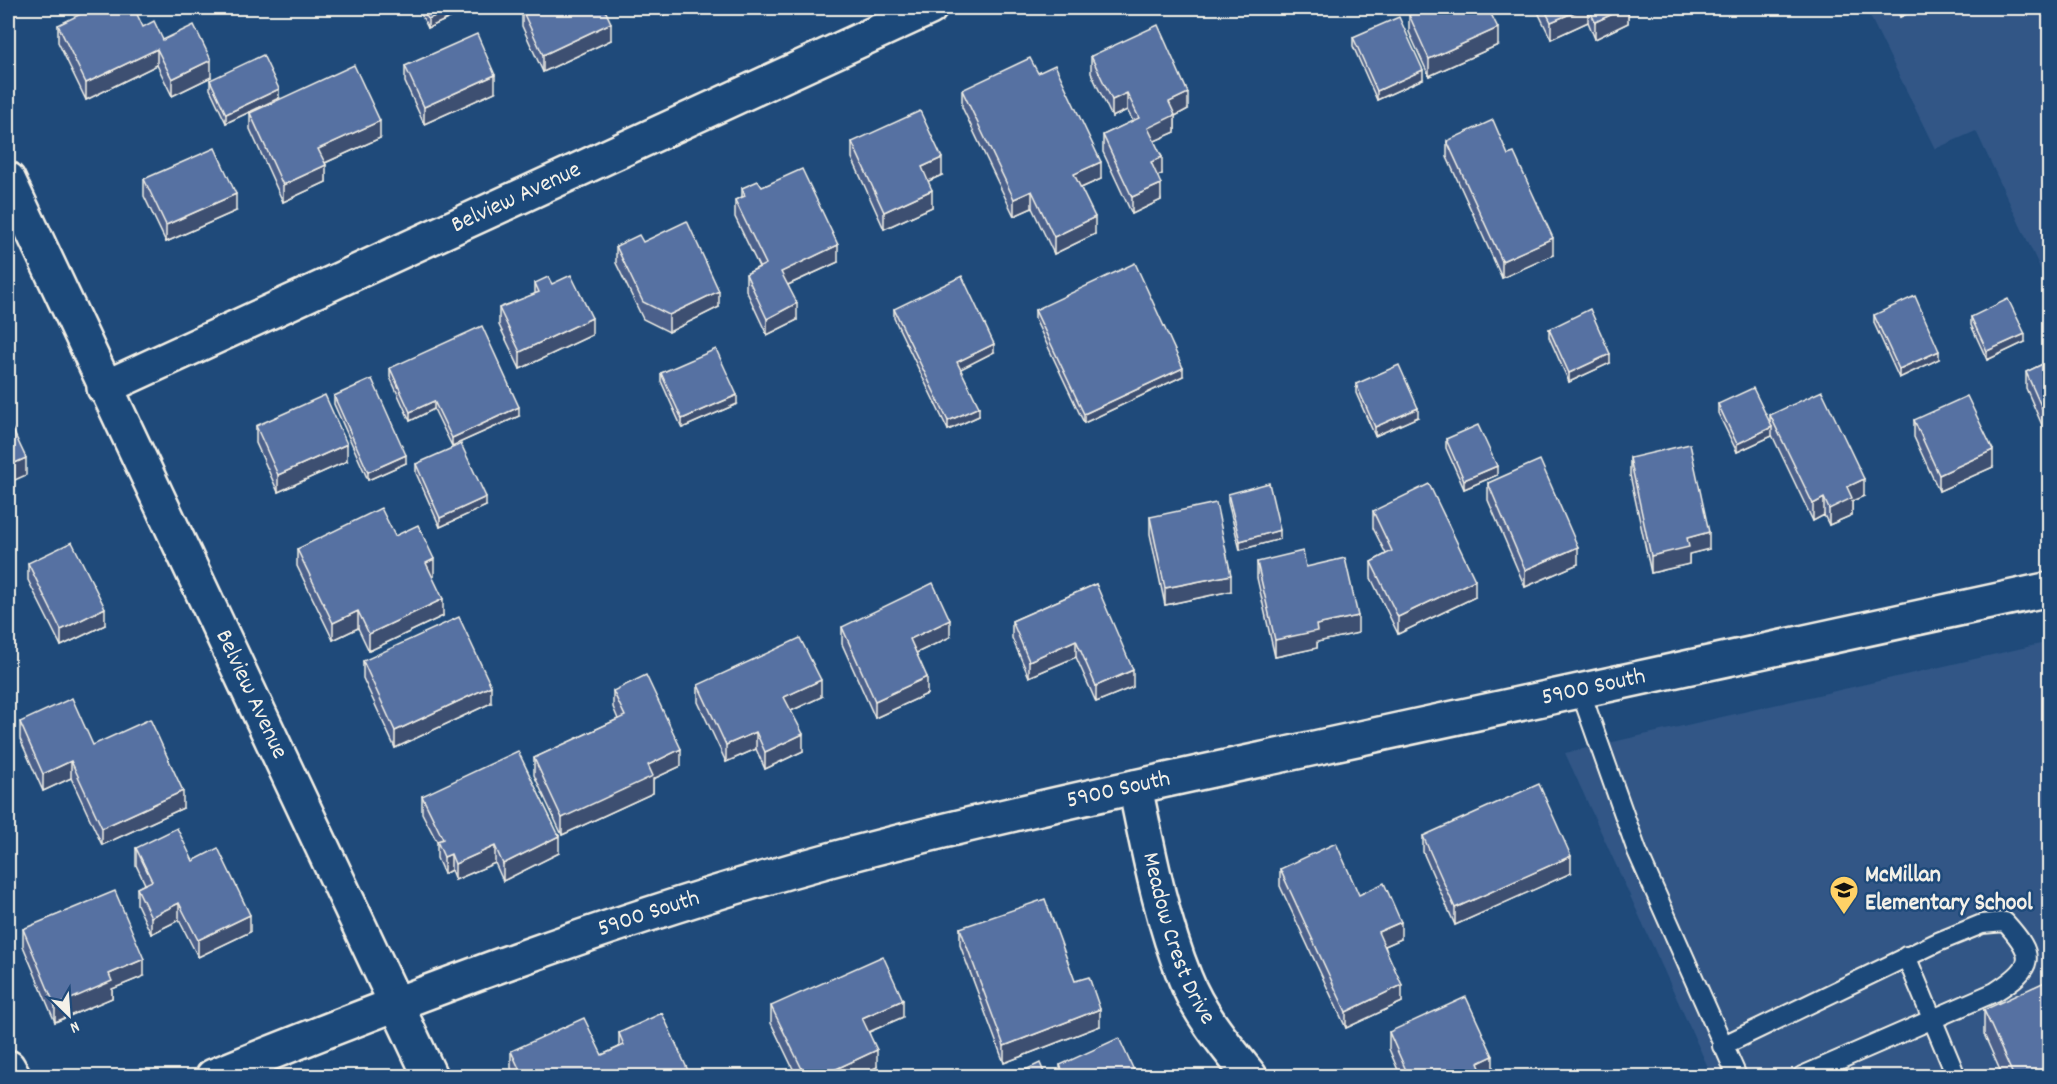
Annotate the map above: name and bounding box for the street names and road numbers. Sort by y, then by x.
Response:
street label: Belview Avenue [446,154,587,243]
street label: Belview Avenue [206,624,296,765]
street label: 5900 South [1539,660,1649,715]
street label: 5900 South [1063,763,1174,818]
street label: Meadow Crest Drive [1132,849,1223,1032]
street label: 5900 South [593,882,704,947]

